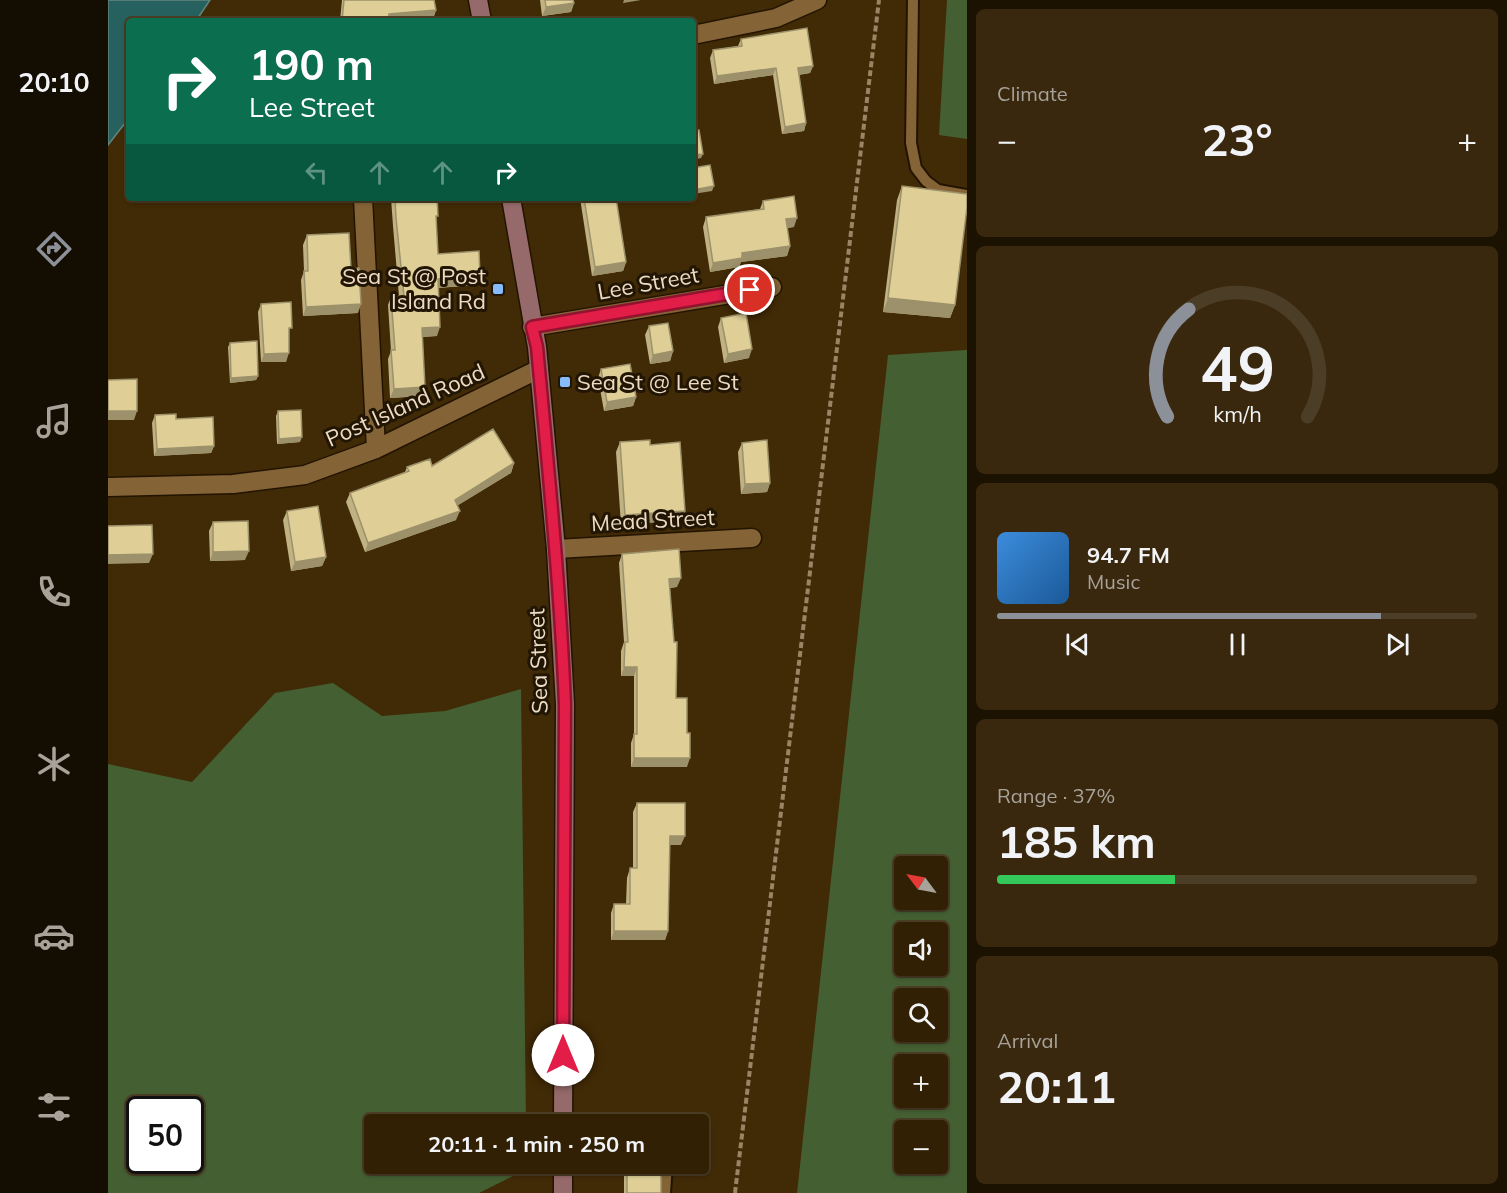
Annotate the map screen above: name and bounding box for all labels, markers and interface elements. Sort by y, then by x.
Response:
text: 190 m [249,38,374,91]
icon: right [150,42,228,120]
text: 20:10 [18,65,90,99]
text: Climate [997,81,1068,106]
text: Lee Street [249,90,375,124]
text: 23° [1201,111,1273,167]
text: − [997,119,1017,160]
text: + [1457,119,1477,160]
icon: left [300,156,333,189]
icon: ahead [363,156,396,189]
icon: ahead [426,156,459,189]
icon: right [489,156,522,189]
icon: directions [33,228,75,270]
street label: Lee Street [595,260,701,306]
place label: Sea St @ Post Island Rd [342,262,486,315]
pin [724,264,775,315]
icon: arrive [733,273,766,306]
marker: Sea St @ Post Island Rd [491,282,505,296]
text: 49 [1200,328,1274,407]
street label: Post Island Road [321,357,489,453]
place label: Sea St @ Lee St [577,368,739,396]
marker: Sea St @ Lee St [558,375,572,389]
icon: music [33,400,75,442]
text: km/h [1213,400,1261,427]
street label: Mead Street [590,503,716,537]
text: 94.7 FM [1087,541,1170,569]
text: Music [1087,569,1140,594]
icon: phone [33,571,75,613]
street label: Sea Street [522,608,554,714]
icon: previous [1061,628,1094,661]
icon: pause [1221,628,1254,661]
icon: next [1381,628,1414,661]
icon: climate [33,743,75,785]
text: Range · 37% [997,783,1115,808]
text: 185 km [997,813,1156,869]
north arrow [894,856,948,910]
map controls [894,856,948,1174]
icon: car [33,915,75,957]
button: sound [894,922,948,976]
button: search [894,988,948,1042]
position arrow [531,1023,595,1087]
text: Arrival [997,1028,1058,1053]
button: + [894,1054,948,1108]
text: 20:11 [997,1058,1116,1114]
icon: filters [33,1086,75,1128]
speed limit sign: 50 [126,1096,204,1174]
button: − [894,1120,948,1174]
text: 20:11 · 1 min · 250 m [428,1130,645,1158]

